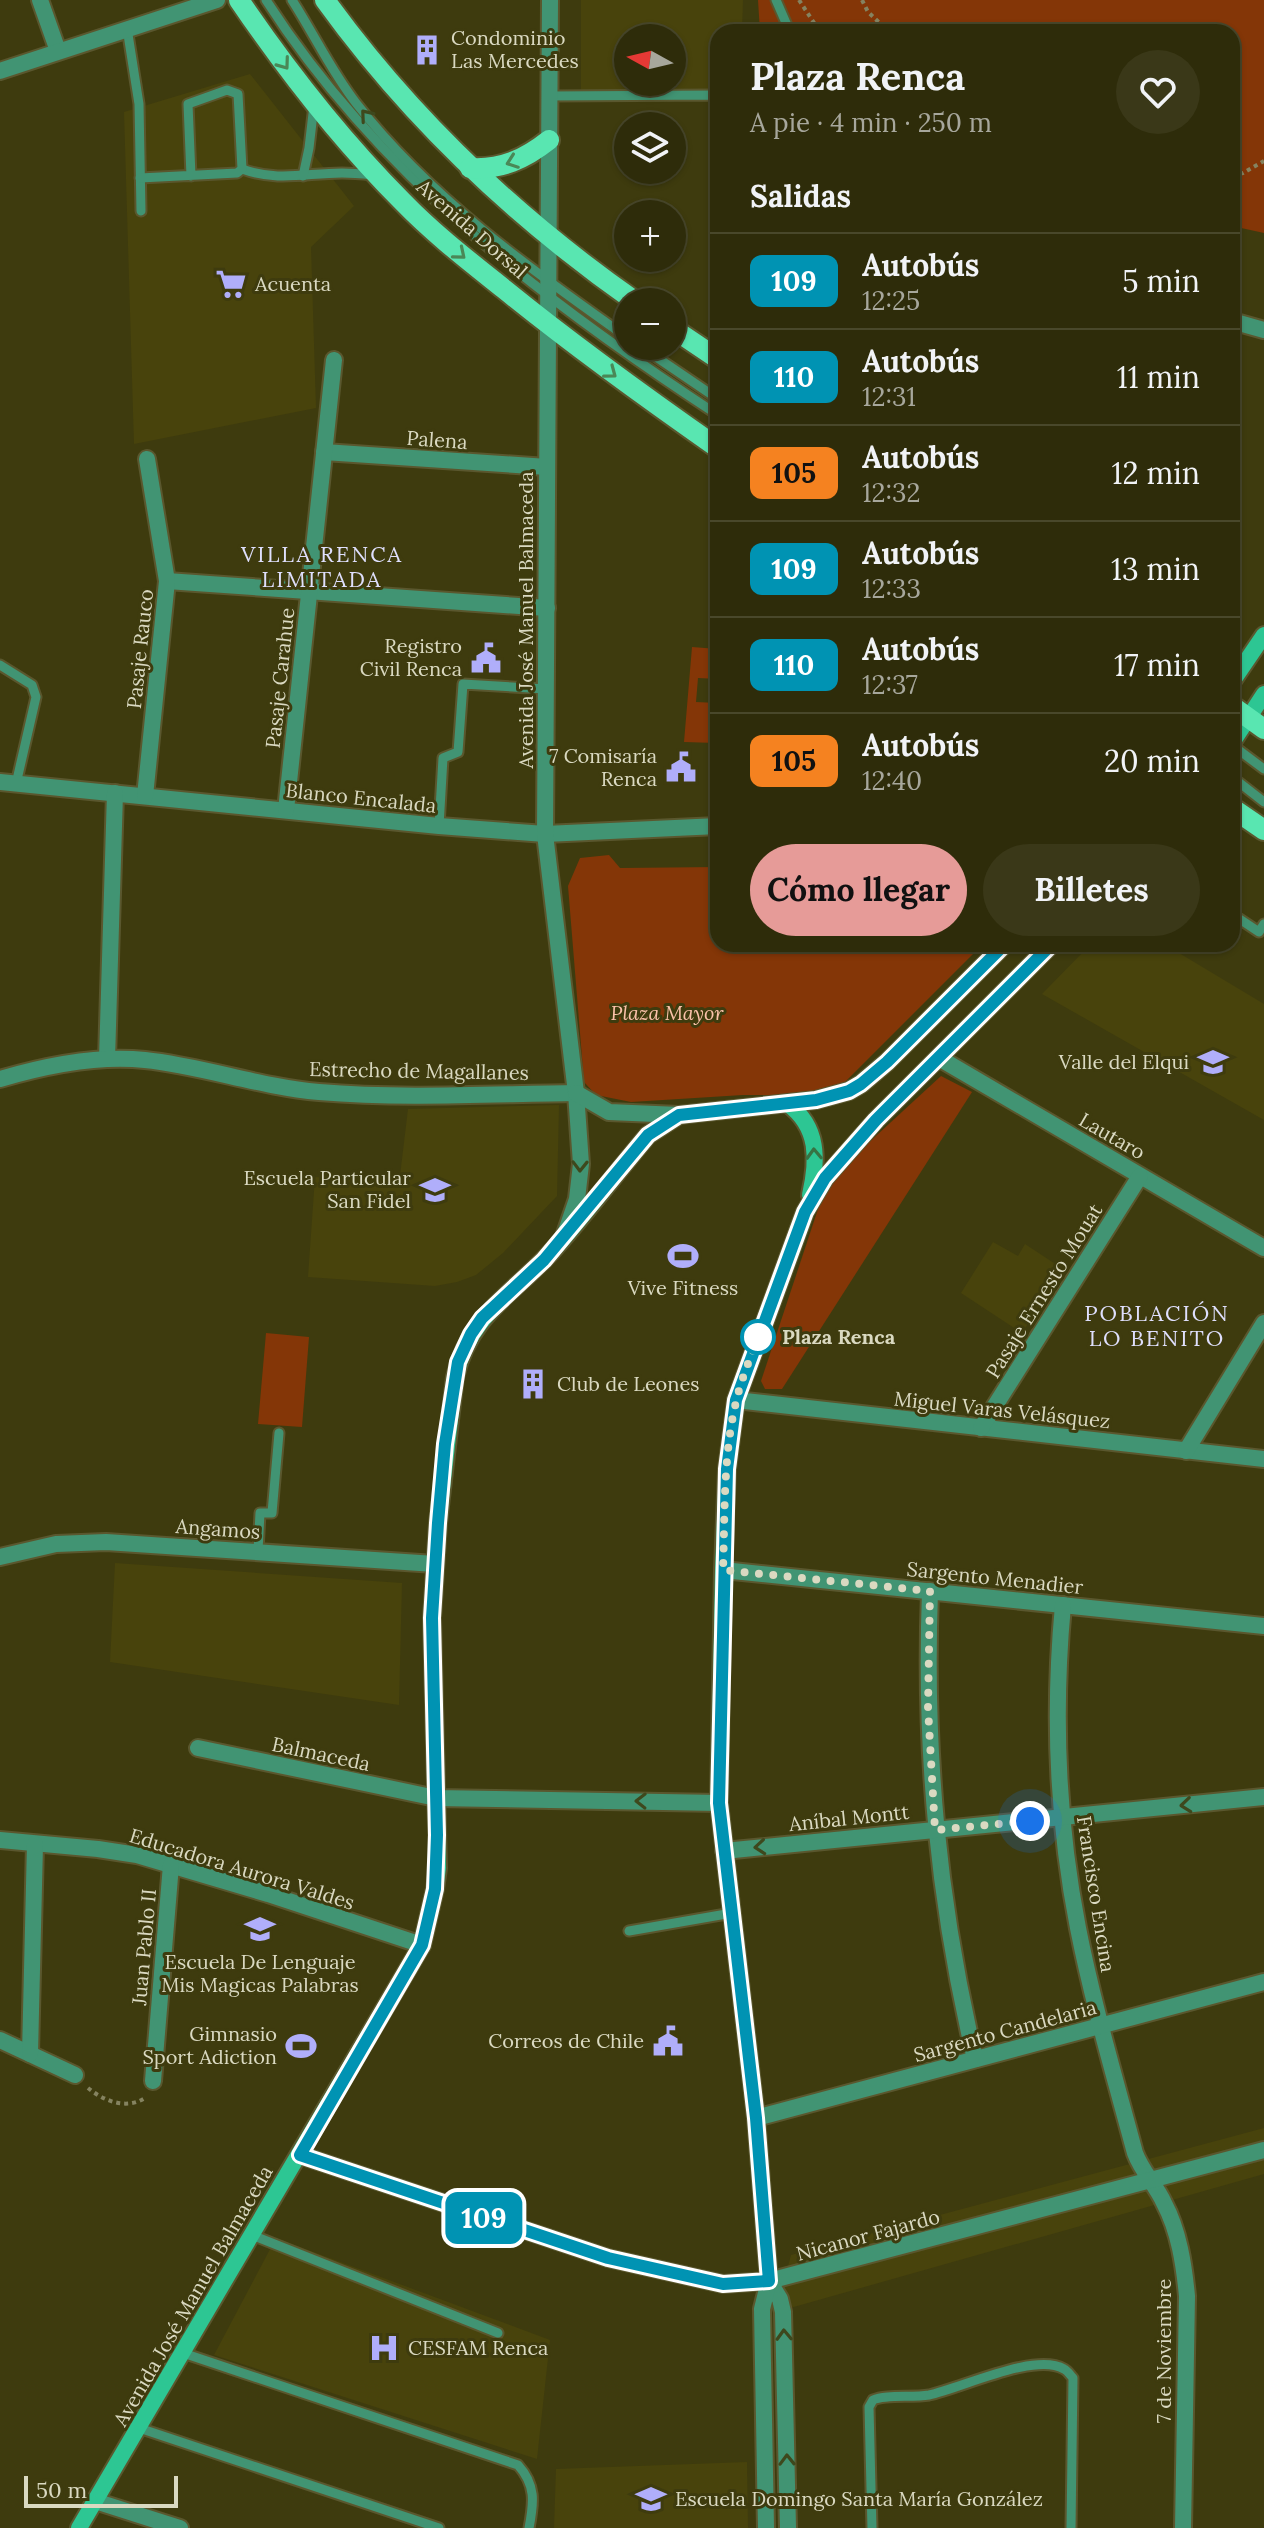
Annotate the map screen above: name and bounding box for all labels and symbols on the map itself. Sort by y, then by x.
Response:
north arrow [614,24,686,96]
place label: Condominio Las Mercedes [451,25,579,73]
building icon: Condominio Las Mercedes [410,33,444,67]
one-way arrow [274,55,288,70]
one-way arrow [361,110,376,124]
one-way arrow [506,152,520,168]
street label: Avenida Dorsal [411,173,533,284]
one-way arrow [451,244,465,259]
supermarket icon: Acuenta [214,267,248,301]
place label: Acuenta [254,271,331,296]
one-way arrow [602,363,617,378]
street label: Palena [406,425,468,454]
street label: Avenida José Manuel Balmaceda [513,472,538,769]
district label: VILLA RENCA LIMITADA [240,540,403,593]
street label: Pasaje Rauco [121,588,158,710]
street label: Pasaje Carahue [260,606,299,749]
place label: Registro Civil Renca [360,633,462,681]
public building icon: Registro Civil Renca [469,641,503,675]
place label: 7 Comisaría Renca [549,743,657,791]
public building icon: 7 Comisaría Renca [664,750,698,784]
street label: Blanco Encalada [285,777,438,818]
park label: Plaza Mayor [610,1000,724,1025]
school or university icon: Valle del Elqui [1196,1045,1230,1079]
place label: Valle del Elqui [1058,1049,1189,1074]
street label: Estrecho de Magallanes [309,1056,529,1085]
street label: Lautaro [1075,1107,1150,1164]
one-way arrow [806,1147,823,1159]
one-way arrow [571,1160,589,1173]
place label: Escuela Particular San Fidel [243,1165,411,1213]
school or university icon: Escuela Particular San Fidel [418,1173,452,1207]
street label: Pasaje Ernesto Mouat [980,1199,1108,1383]
sports icon: Vive Fitness [666,1239,700,1273]
place label: Vive Fitness [627,1275,738,1300]
district label: POBLACIÓN LO BENITO [1084,1299,1230,1352]
marker: Plaza Renca [741,1320,775,1354]
place label: Plaza Renca [782,1324,896,1349]
building icon: Club de Leones [516,1367,550,1401]
place label: Club de Leones [557,1371,700,1396]
street label: Miguel Varas Velásquez [893,1386,1111,1433]
street label: Angamos [174,1513,261,1544]
street label: Sargento Menadier [906,1556,1085,1599]
street label: Balmaceda [270,1731,373,1776]
one-way arrow [634,1793,647,1810]
one-way arrow [1179,1797,1192,1814]
street label: Aníbal Montt [787,1799,910,1836]
your location [1010,1801,1050,1841]
street label: Francisco Encina [1072,1814,1121,1974]
street label: Educadora Aurora Valdes [127,1822,358,1915]
one-way arrow [754,1839,767,1856]
street label: Juan Pablo II [126,1888,161,2007]
school or university icon: Escuela De Lenguaje Mis Magicas Palabras [243,1912,277,1946]
place label: Escuela De Lenguaje Mis Magicas Palabras [161,1949,359,1997]
street label: Sargento Candelaria [911,1994,1099,2067]
place label: Gimnasio Sport Adiction [143,2021,277,2069]
public building icon: Correos de Chile [651,2024,685,2058]
place label: Correos de Chile [488,2028,644,2053]
sports icon: Gimnasio Sport Adiction [284,2029,318,2063]
street label: Avenida José Manuel Balmaceda [107,2161,278,2431]
line badge: 109 [438,2192,530,2244]
street label: Nicanor Fajardo [793,2203,942,2266]
street label: 7 de Noviembre [1151,2279,1176,2423]
one-way arrow [775,2328,792,2341]
hospital icon: CESFAM Renca [367,2331,401,2365]
place label: CESFAM Renca [408,2335,548,2360]
one-way arrow [778,2453,796,2466]
scale bar [24,2472,178,2508]
school or university icon: Escuela Domingo Santa María González [634,2482,668,2516]
place label: Escuela Domingo Santa María González [675,2486,1043,2511]

